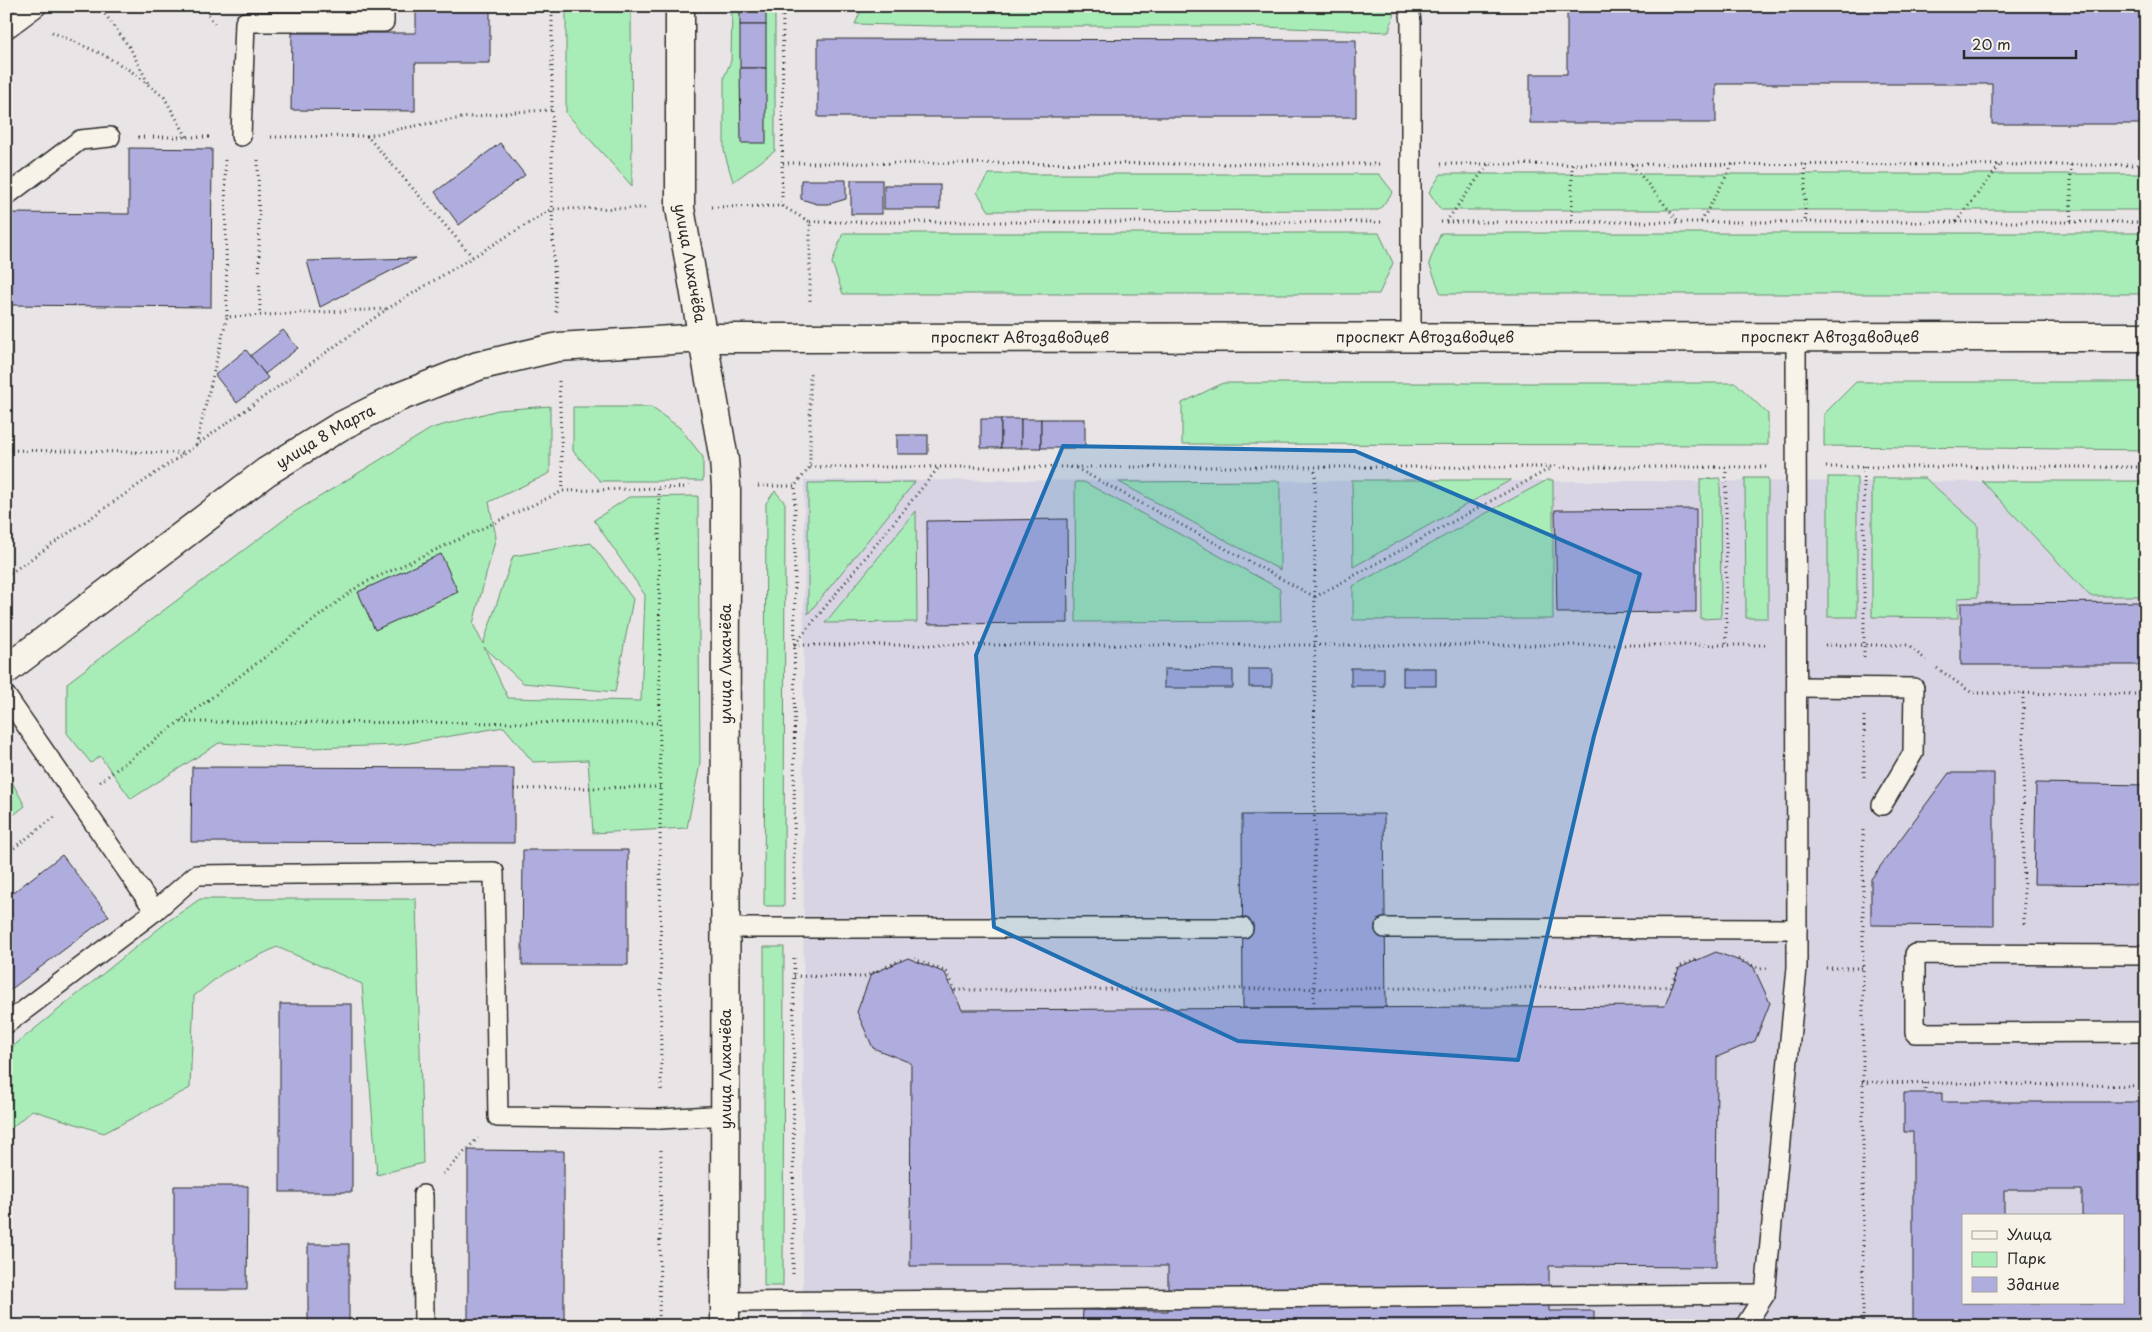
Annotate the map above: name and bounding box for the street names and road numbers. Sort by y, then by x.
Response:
street label: улица Лихачёва [669,202,713,325]
street label: проспект Автозаводцев [1336,324,1515,348]
street label: проспект Автозаводцев [1741,324,1920,347]
street label: проспект Автозаводцев [931,325,1110,348]
street label: улица 8 Марта [271,398,379,473]
street label: улица Лихачёва [713,603,736,724]
street label: улица Лихачёва [713,1008,736,1129]

